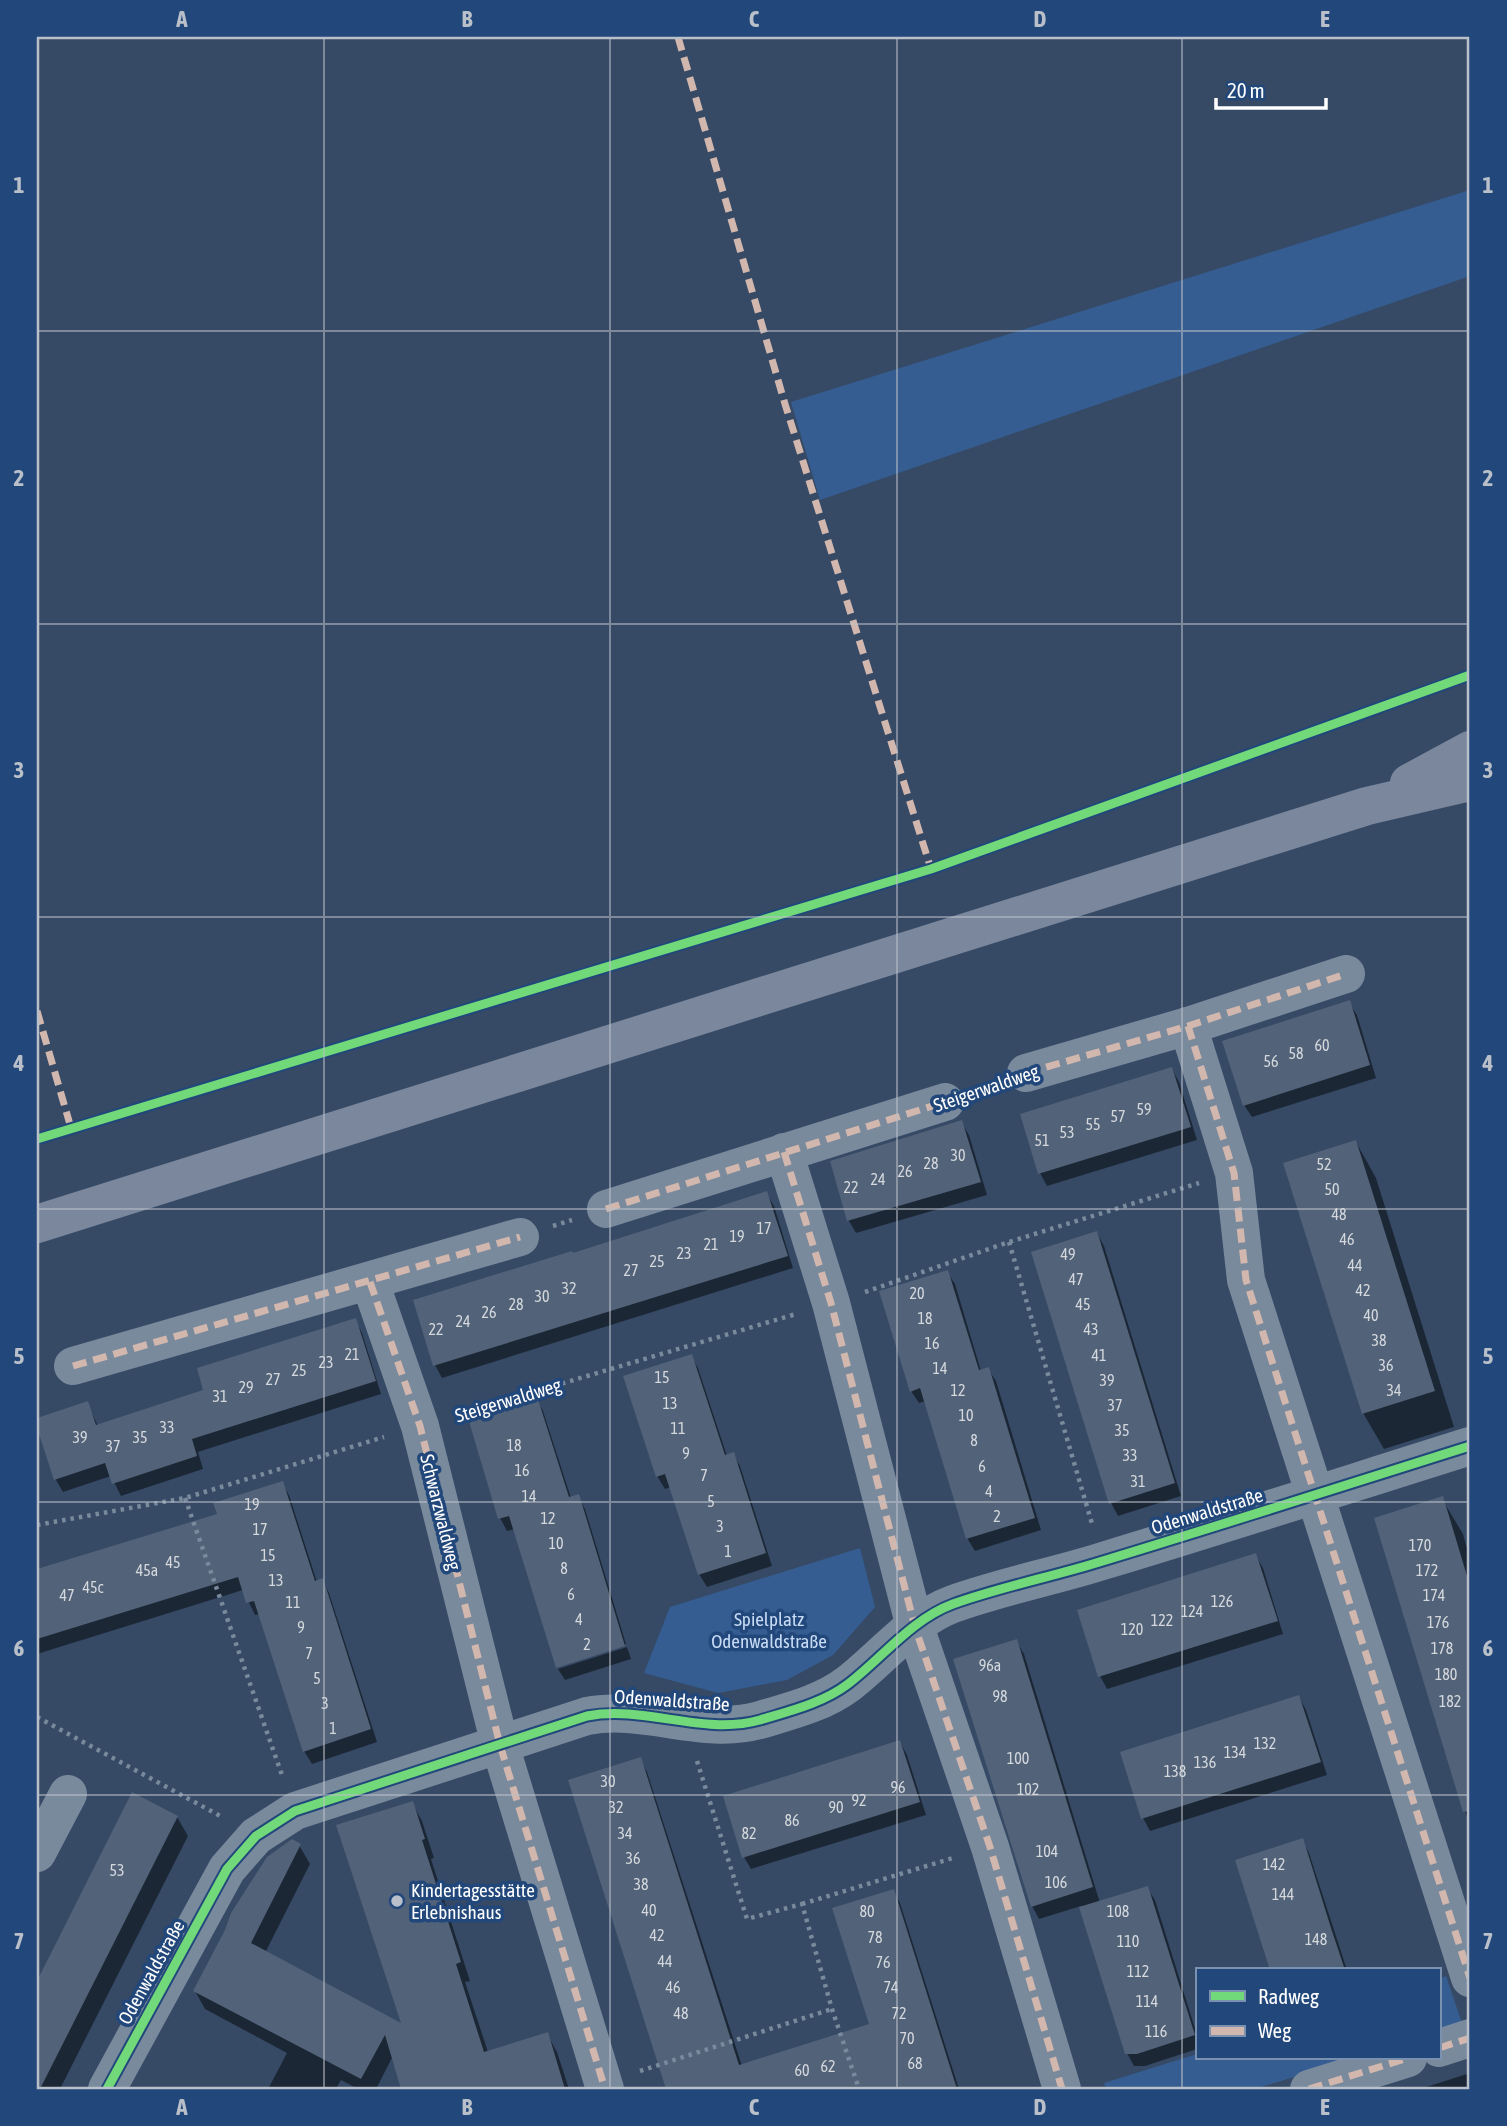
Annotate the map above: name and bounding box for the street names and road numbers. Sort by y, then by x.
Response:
street label: Steigerwaldweg [930,1059,1042,1116]
street label: Steigerwaldweg [452,1373,565,1427]
street label: Schwarzwaldweg [416,1452,466,1573]
street label: Odenwaldstraße [1149,1484,1265,1538]
street label: Odenwaldstraße [614,1685,730,1715]
street label: Odenwaldstraße [113,1916,189,2028]

